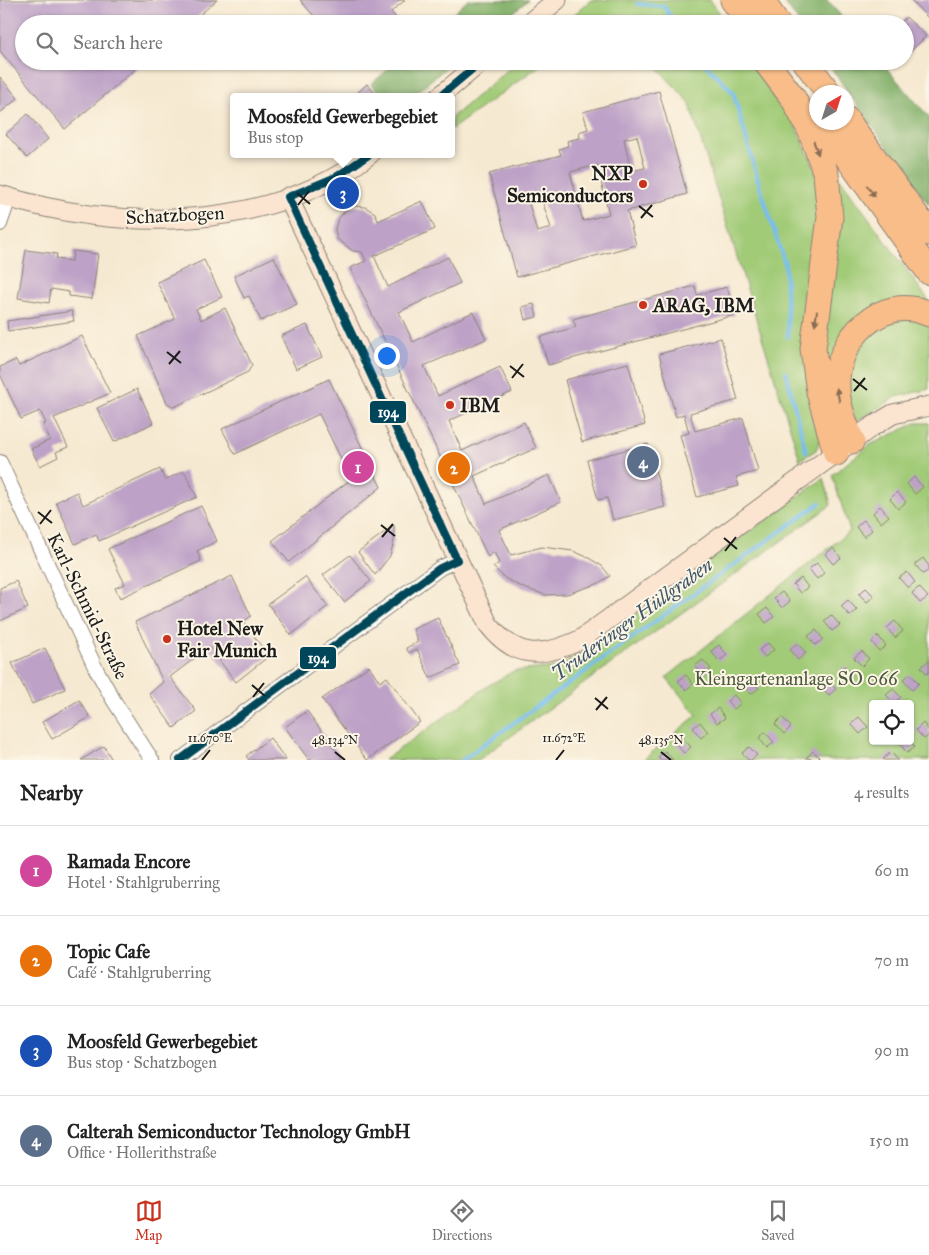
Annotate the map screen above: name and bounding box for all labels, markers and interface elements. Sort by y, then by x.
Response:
search box [15,15,914,70]
icon: search [33,29,61,57]
text: Search here [73,31,163,54]
north arrow [809,85,854,130]
popup [230,93,455,158]
text: Moosfeld Gewerbegebiet [247,105,438,128]
text: Bus stop [247,128,303,147]
one-way arrow [813,141,821,156]
place label: NXP Semiconductors [507,162,633,207]
pin: 3 [327,174,359,212]
marker: NXP Semiconductors [637,178,649,190]
one-way arrow [866,184,876,197]
street label: Schatzbogen [125,201,225,230]
place label: ARAG, IBM [651,294,755,317]
marker: ARAG, IBM [637,299,649,311]
one-way arrow [812,310,820,326]
your location [374,343,400,369]
one-way arrow [834,386,842,402]
place label: IBM [460,394,501,417]
marker: IBM [444,399,456,411]
line badge: 194 [369,400,407,424]
text: 194 [378,404,400,422]
pin: 4 [627,443,659,481]
pin: 1 [342,448,374,486]
pin: 2 [438,449,470,487]
street label: Karl-Schmid-Straße [43,529,133,683]
water label: Truderinger Hüllgraben [547,552,718,685]
place label: Hotel New Fair Munich [177,617,277,662]
marker: Hotel New Fair Munich [161,633,173,645]
line badge: 194 [299,646,337,670]
text: 194 [308,650,330,668]
park label: Kleingartenanlage SO 066 [694,667,899,691]
map controls [869,700,914,745]
button: locate [869,700,914,745]
text: 11.670°E [188,731,233,745]
text: 11.672°E [542,731,586,745]
text: 48.134°N [312,733,358,747]
text: 48.135°N [638,733,684,747]
text: Nearby [20,780,83,806]
text: 4 results [854,783,909,802]
text: Ramada Encore [67,850,191,873]
text: 1 [33,861,39,880]
text: 60 m [875,861,909,880]
text: Hotel · Stahlgruberring [67,873,220,892]
text: Topic Cafe [67,940,150,963]
text: 2 [32,951,40,970]
text: 70 m [874,951,909,970]
text: Café · Stahlgruberring [67,963,211,982]
text: Moosfeld Gewerbegebiet [67,1030,258,1053]
text: 3 [33,1041,39,1060]
text: 90 m [874,1041,909,1060]
text: Bus stop · Schatzbogen [67,1053,217,1072]
text: Calterah Semiconductor Technology GmbH [67,1120,410,1143]
text: 4 [32,1131,40,1150]
text: 150 m [869,1131,909,1150]
text: Office · Hollerithstraße [67,1143,217,1162]
tab: Map [135,1197,163,1244]
tab: Directions [432,1197,492,1244]
tab: Saved [761,1197,794,1244]

